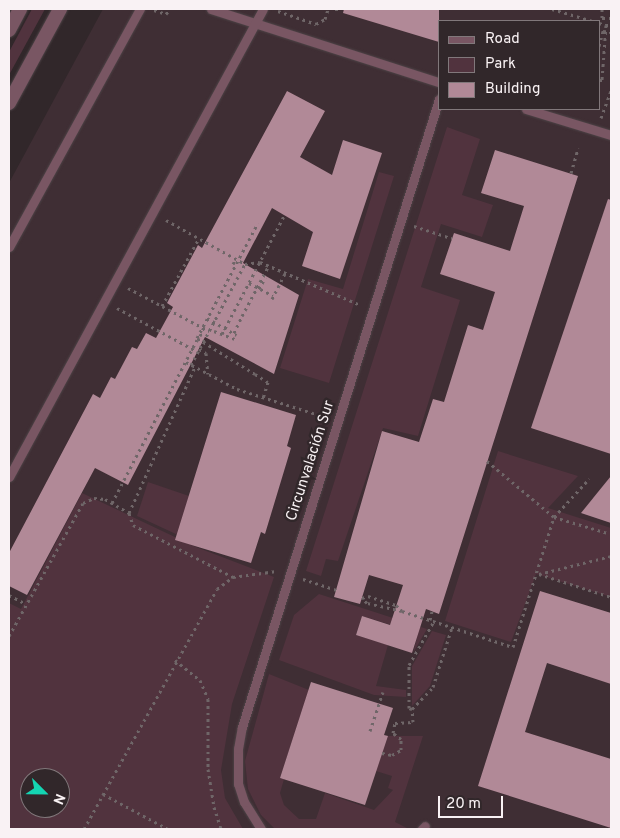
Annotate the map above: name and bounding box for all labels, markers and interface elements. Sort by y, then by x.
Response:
legend [438,20,600,110]
text: Road [485,30,520,49]
text: Park [485,55,516,74]
text: Building [485,80,540,99]
street label: Circunvalación Sur [283,398,339,524]
north arrow [20,768,70,818]
scale bar [440,786,505,818]
text: N [49,791,68,807]
text: 20 m [446,795,481,814]

